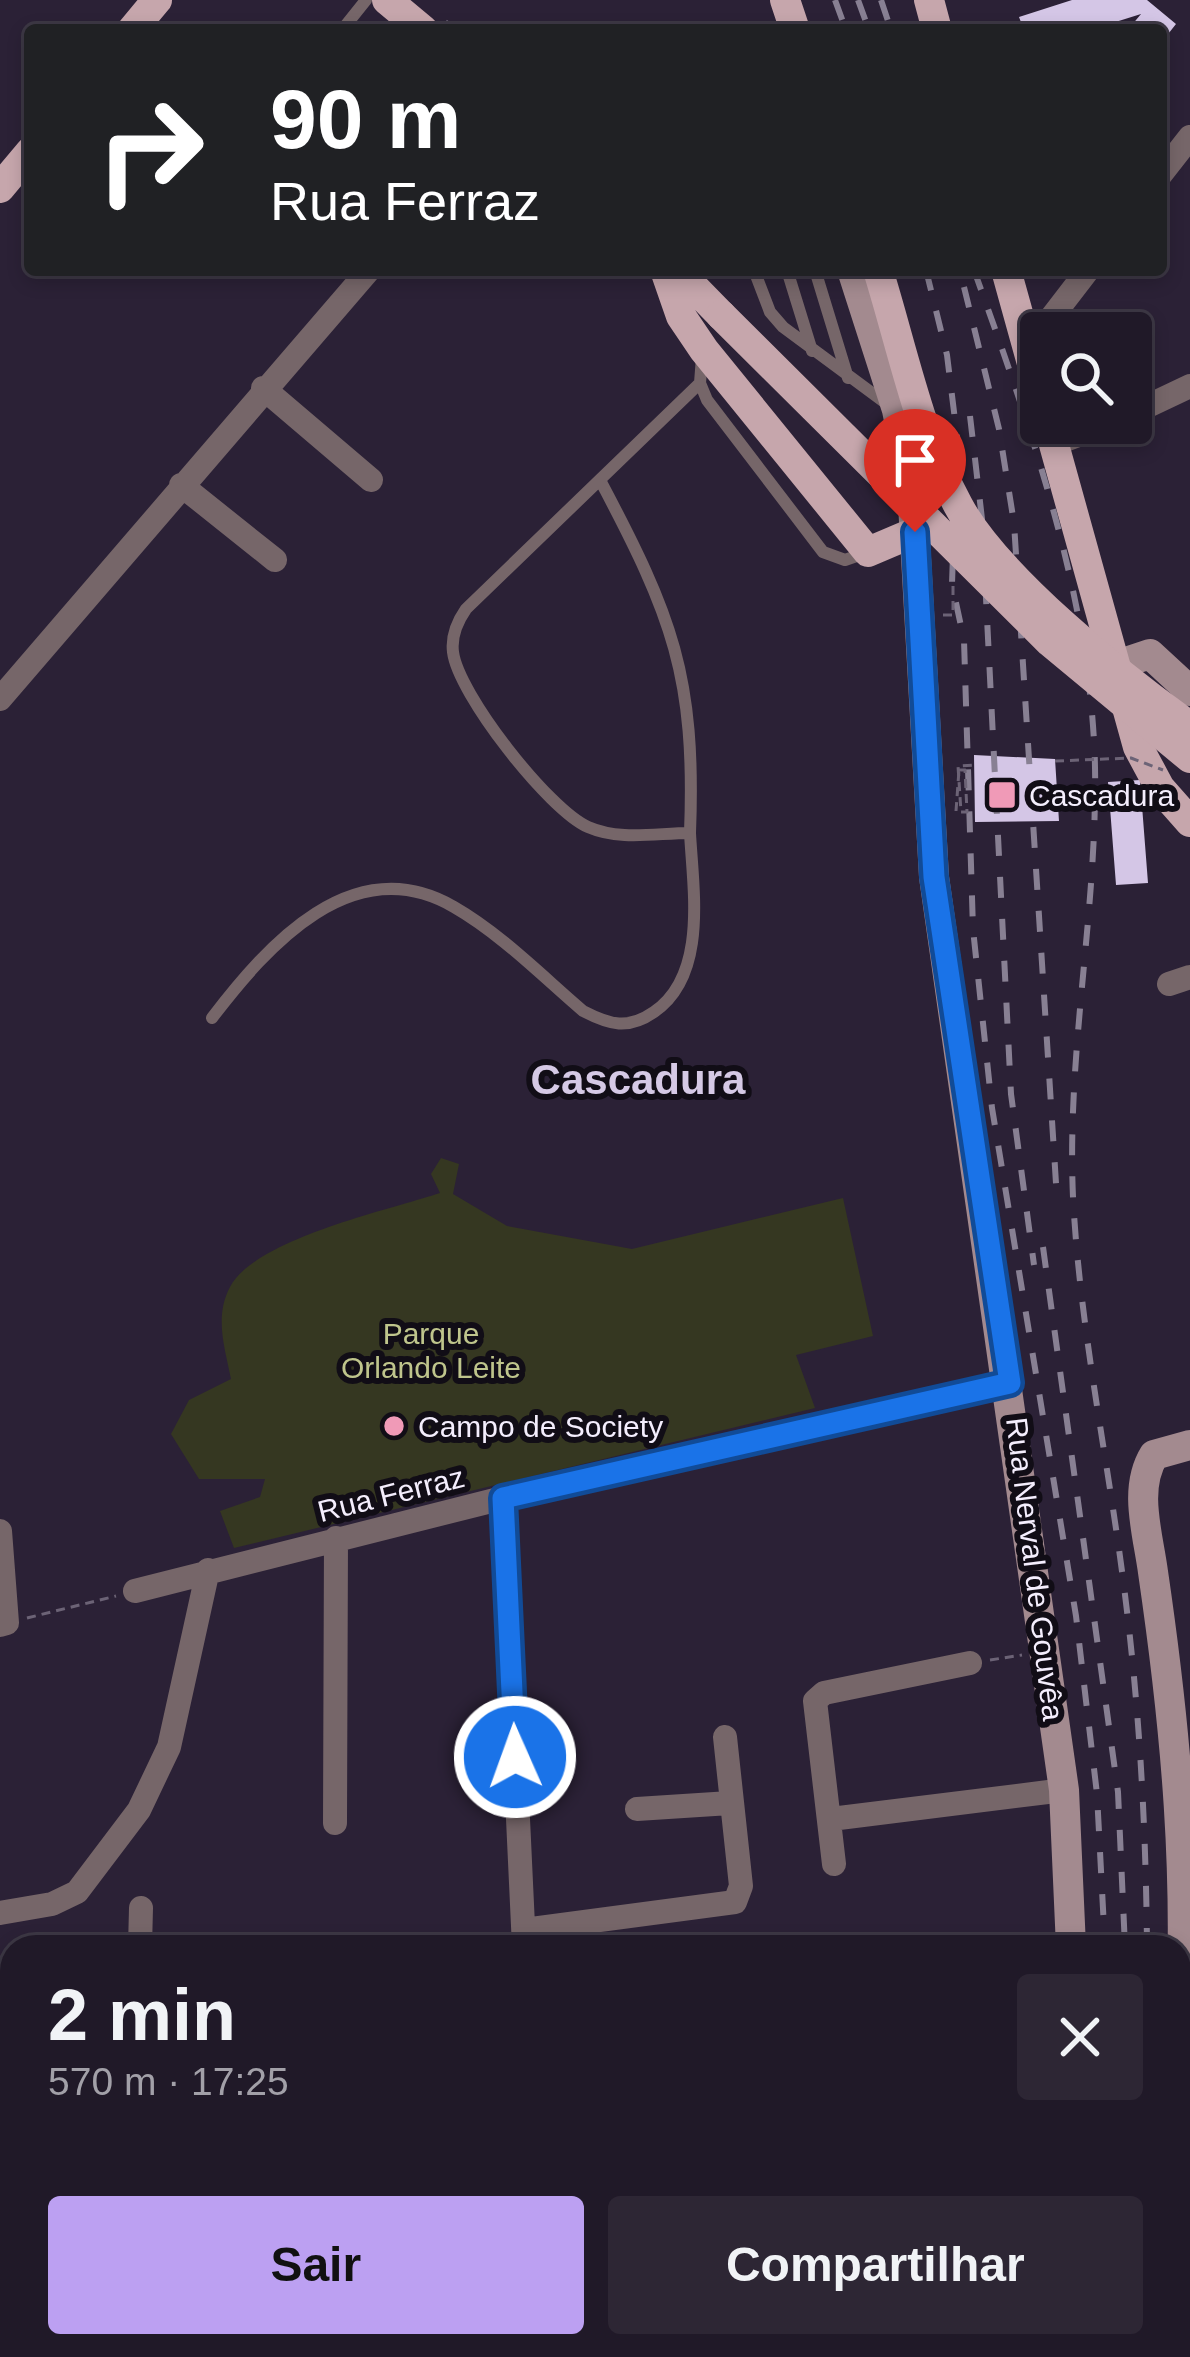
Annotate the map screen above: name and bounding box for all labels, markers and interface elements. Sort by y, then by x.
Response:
icon: right [72,72,228,228]
text: 90 m [270,72,461,166]
text: Rua Ferraz [270,171,540,231]
map controls [1020,312,1152,444]
button: search [1020,312,1152,444]
pin [864,409,966,532]
icon: arrive [882,427,948,493]
marker: Cascadura [986,779,1018,811]
place label: Cascadura [1029,779,1174,812]
district label: Cascadura [531,1056,746,1103]
park label: Parque Orlando Leite [341,1317,521,1384]
place label: Campo de Society [418,1410,663,1443]
marker: Campo de Society [381,1413,407,1439]
street label: Rua Nerval de Gouvêa [1000,1416,1070,1723]
street label: Rua Ferraz [314,1460,468,1528]
position arrow [452,1694,578,1820]
button: close [1017,1974,1143,2100]
text: 2 min [48,1975,236,2055]
text: 570 m · 17:25 [48,2060,289,2103]
button: Sair [48,2196,584,2334]
button: Compartilhar [608,2196,1143,2334]

